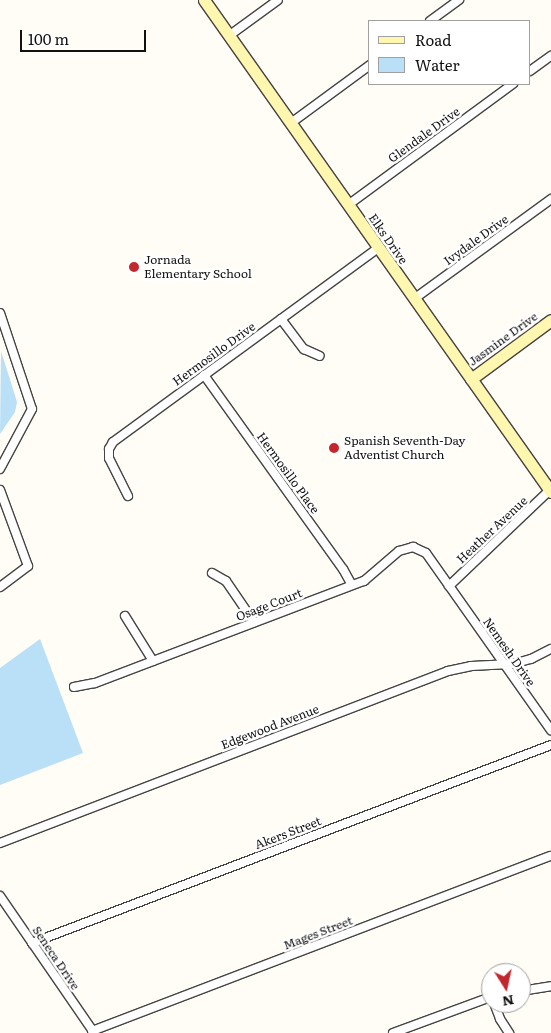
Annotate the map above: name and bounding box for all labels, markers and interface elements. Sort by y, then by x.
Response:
scale bar [22,20,149,52]
legend [368,20,531,85]
text: 100 m [28,27,69,50]
text: Road [415,28,451,51]
text: Water [415,53,460,76]
street label: Glendale Drive [385,104,463,166]
street label: Elks Drive [365,211,411,267]
street label: Ivydale Drive [441,212,511,268]
place label: Jornada Elementary School [144,253,252,281]
marker: Jornada Elementary School [128,261,140,273]
street label: Jasmine Drive [466,309,540,369]
street label: Hermosillo Drive [170,319,258,389]
street label: Hermosillo Place [254,430,322,516]
place label: Spanish Seventh-Day Adventist Church [344,434,465,462]
marker: Spanish Seventh-Day Adventist Church [328,442,340,454]
street label: Heather Avenue [454,494,530,566]
street label: Osage Court [234,586,304,624]
street label: Nemesh Drive [480,615,538,689]
street label: Edgewood Avenue [219,702,321,752]
street label: Akers Street [253,814,323,852]
street label: Mages Street [281,913,355,953]
street label: Seneca Drive [29,923,83,993]
north arrow [481,963,531,1013]
text: N [501,991,516,1013]

